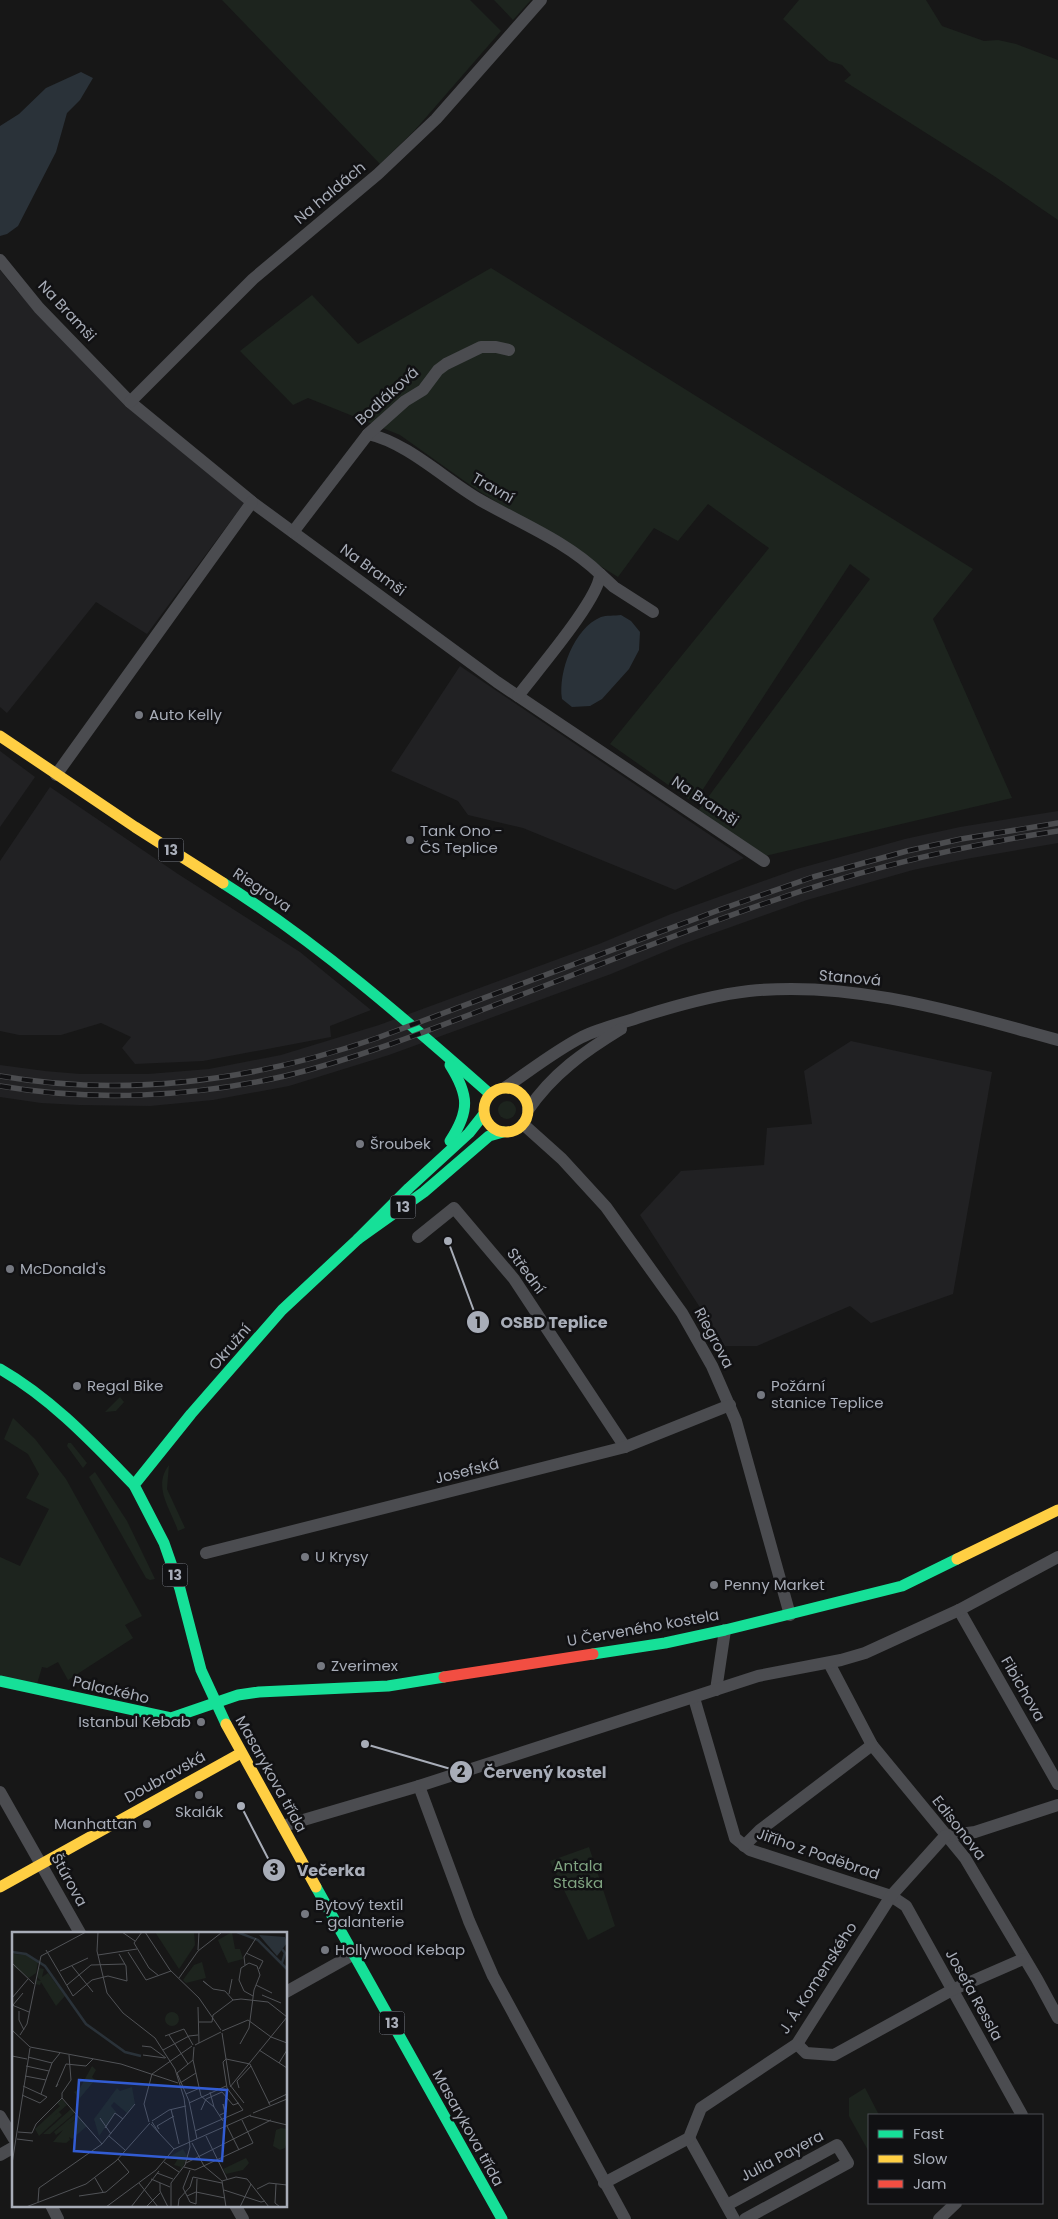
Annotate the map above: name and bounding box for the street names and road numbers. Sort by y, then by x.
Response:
street label: Na haldách [290,157,370,229]
street label: Na Bramši [34,275,101,346]
street label: Bodláková [350,362,423,430]
street label: Travní [468,467,518,508]
street label: Na Bramši [336,539,410,601]
street label: Na Bramši [668,770,743,831]
road number: 13 [158,838,184,862]
street label: Riegrova [229,862,296,917]
street label: Stanová [818,964,882,991]
road number: 13 [390,1196,416,1218]
street label: Střední [502,1243,551,1298]
street label: Riegrova [690,1304,739,1372]
street label: Okružní [204,1319,256,1374]
street label: Josefská [433,1452,501,1489]
road number: 13 [162,1564,188,1586]
street label: U Červeného kostela [565,1604,721,1651]
street label: Fibichova [996,1652,1051,1725]
street label: Palackého [71,1671,151,1709]
street label: Masarykova třída [231,1712,312,1836]
street label: Doubravská [120,1746,209,1808]
street label: Edisonova [928,1791,991,1864]
street label: Jiřího z Poděbrad [754,1823,882,1884]
street label: Štúrova [46,1849,93,1910]
street label: J. Á. Komenského [774,1918,862,2038]
street label: Josefa Ressla [941,1945,1008,2044]
road number: 13 [380,2012,404,2035]
street label: Masarykova třída [428,2066,509,2190]
street label: Julia Payera [736,2125,827,2186]

